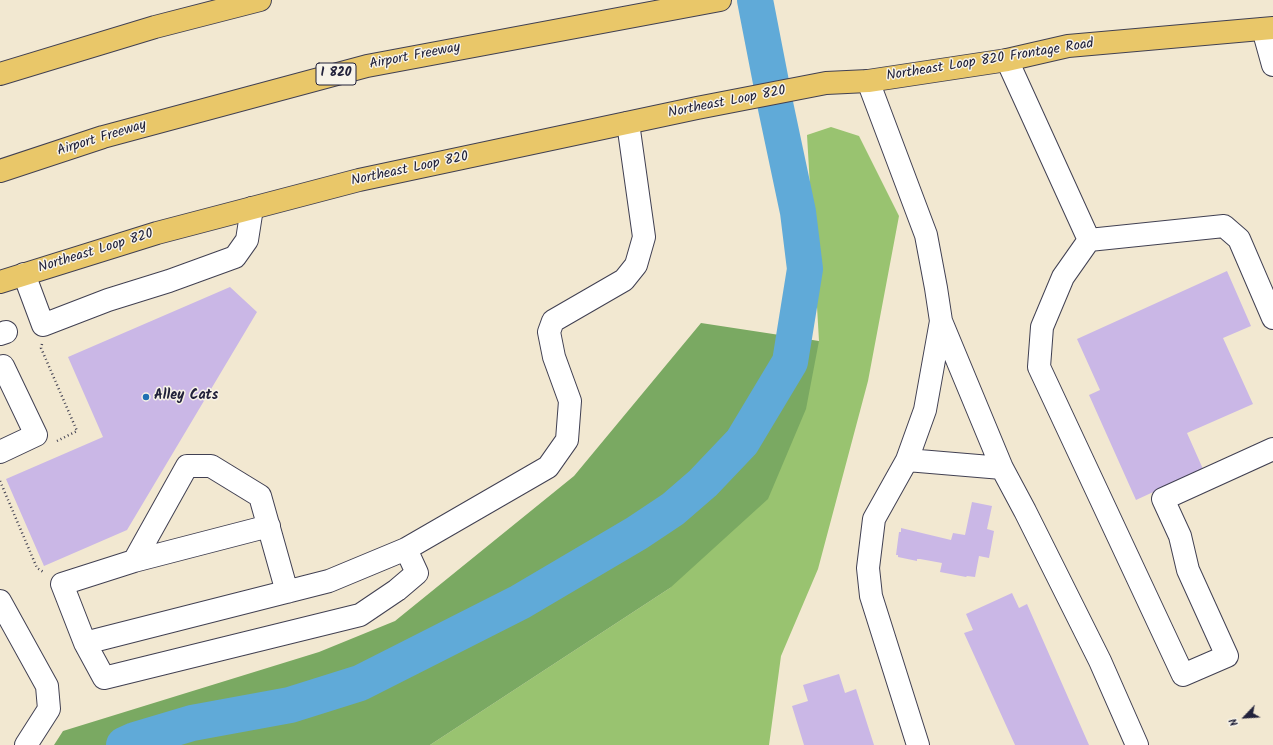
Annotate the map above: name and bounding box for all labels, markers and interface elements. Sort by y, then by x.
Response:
street label: Northeast Loop 820 Frontage Road [885,36,1095,86]
street label: Airport Freeway [368,40,462,74]
road number: I 820 [316,63,356,85]
street label: Northeast Loop 820 [667,83,787,123]
street label: Airport Freeway [55,117,149,161]
street label: Northeast Loop 820 [350,149,470,191]
street label: Northeast Loop 820 [36,227,156,277]
place label: Alley Cats [154,389,218,405]
marker: Alley Cats [141,392,151,402]
north arrow [1225,697,1265,737]
text: N [1225,715,1244,729]

